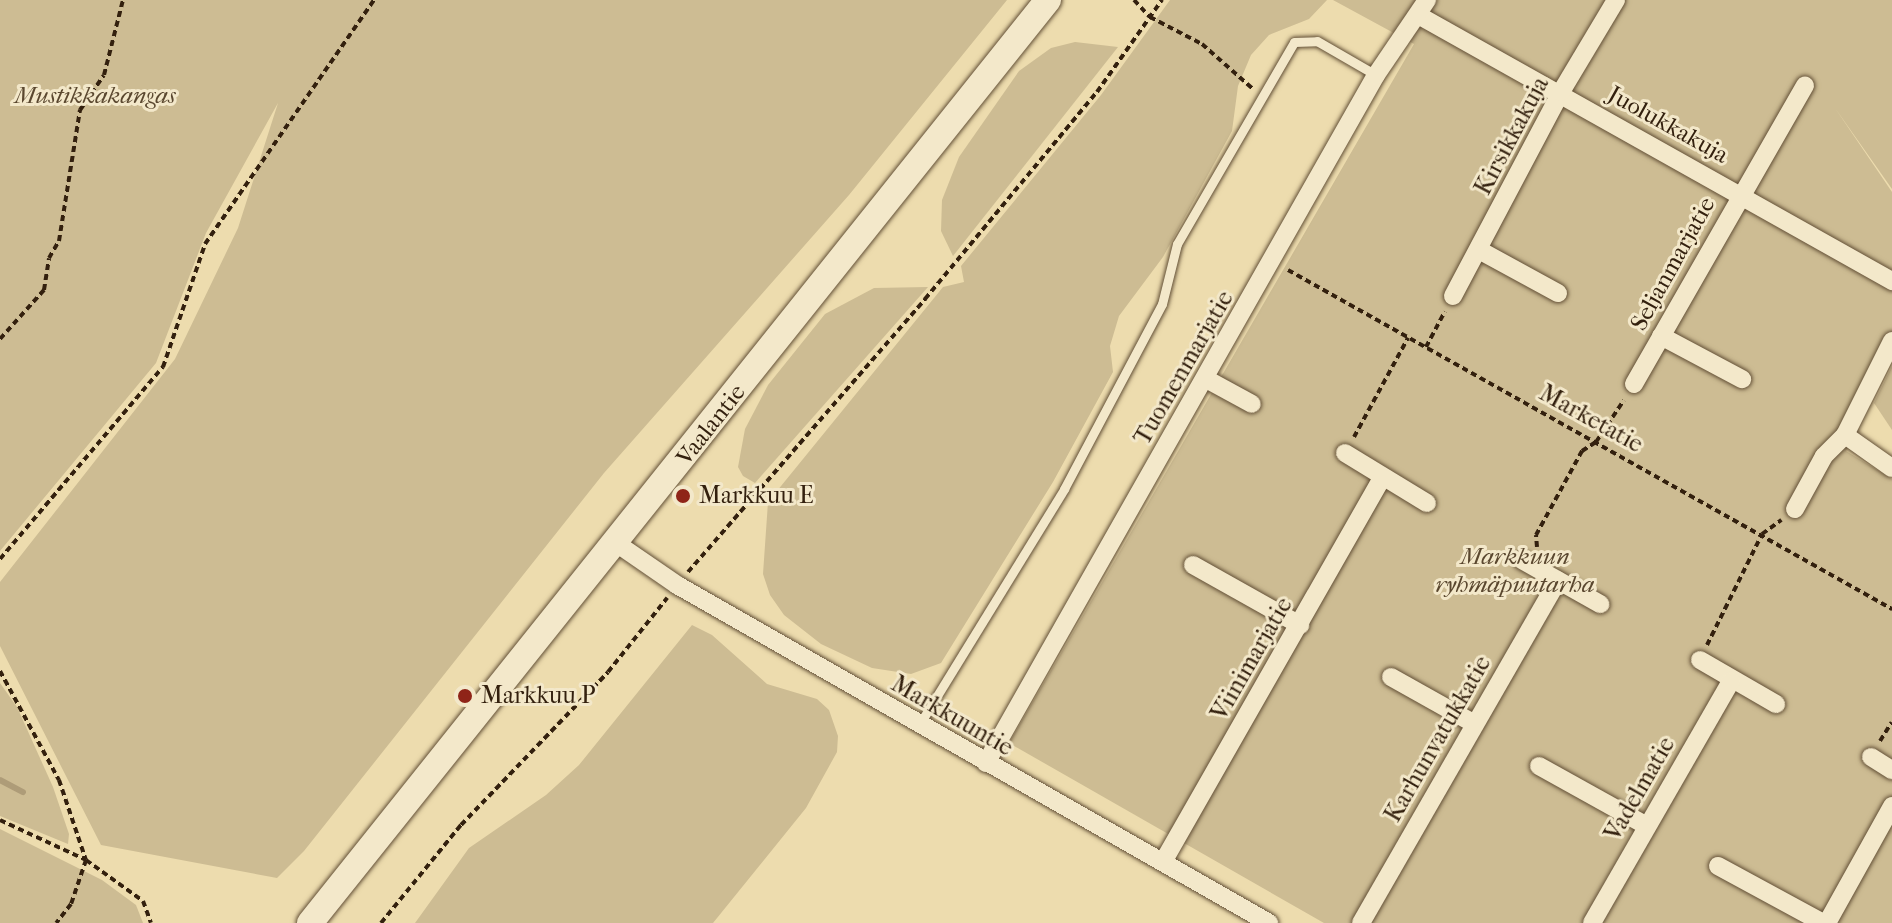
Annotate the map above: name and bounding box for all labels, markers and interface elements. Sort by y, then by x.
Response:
street label: Kirsikkakuja [1469,72,1555,200]
street label: Juolukkakuja [1603,80,1733,170]
park label: Mustikkakangas [14,82,176,110]
street label: Seljanmarjatie [1624,192,1722,336]
street label: Tuomenmarjatie [1128,286,1240,450]
street label: Vaalantie [670,379,752,471]
street label: Marketatie [1534,379,1648,459]
place label: Markkuu E [699,482,814,510]
marker: Markkuu E [674,487,692,505]
park label: Markkuun ryhmäpuutarha [1436,543,1594,599]
street label: Viinimarjatie [1205,592,1299,726]
street label: Karhunvatukkatie [1379,651,1497,827]
street label: Markkuuntie [886,670,1018,762]
place label: Markkuu P [481,682,595,710]
marker: Markkuu P [456,687,474,705]
street label: Vadelmatie [1599,732,1681,846]

